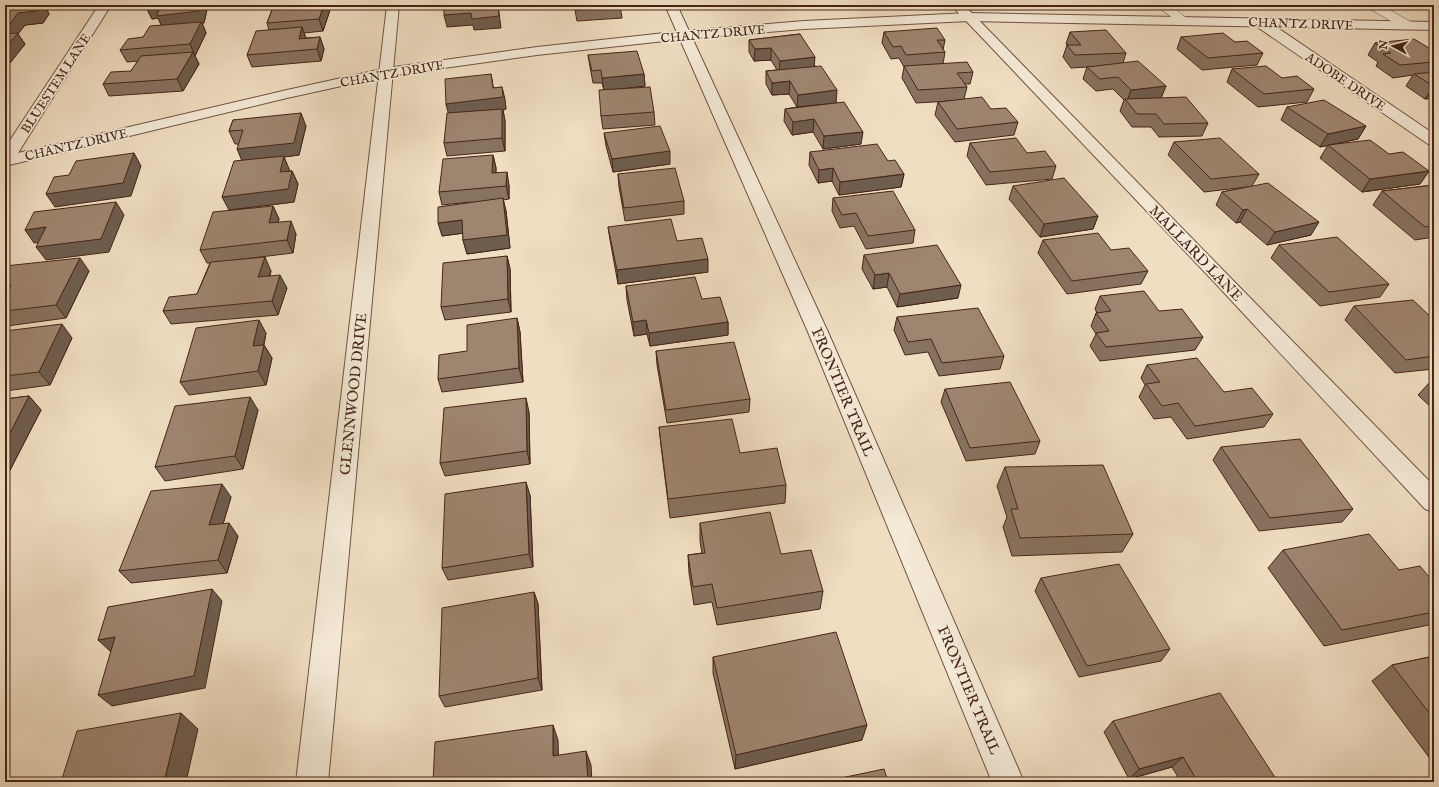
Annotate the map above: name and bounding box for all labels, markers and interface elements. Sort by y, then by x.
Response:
street label: CHANTZ DRIVE [1248,14,1354,35]
street label: CHANTZ DRIVE [660,21,766,48]
north arrow [1373,26,1413,66]
street label: BLUESTEM LANE [18,31,95,137]
text: N [1376,39,1392,51]
street label: ADOBE DRIVE [1301,48,1389,115]
street label: CHANTZ DRIVE [339,57,445,92]
street label: CHANTZ DRIVE [23,125,129,166]
street label: MALLARD LANE [1145,201,1246,305]
street label: GLENNWOOD DRIVE [336,312,371,476]
street label: FRONTIER TRAIL [807,325,878,460]
street label: FRONTIER TRAIL [933,623,1004,758]

